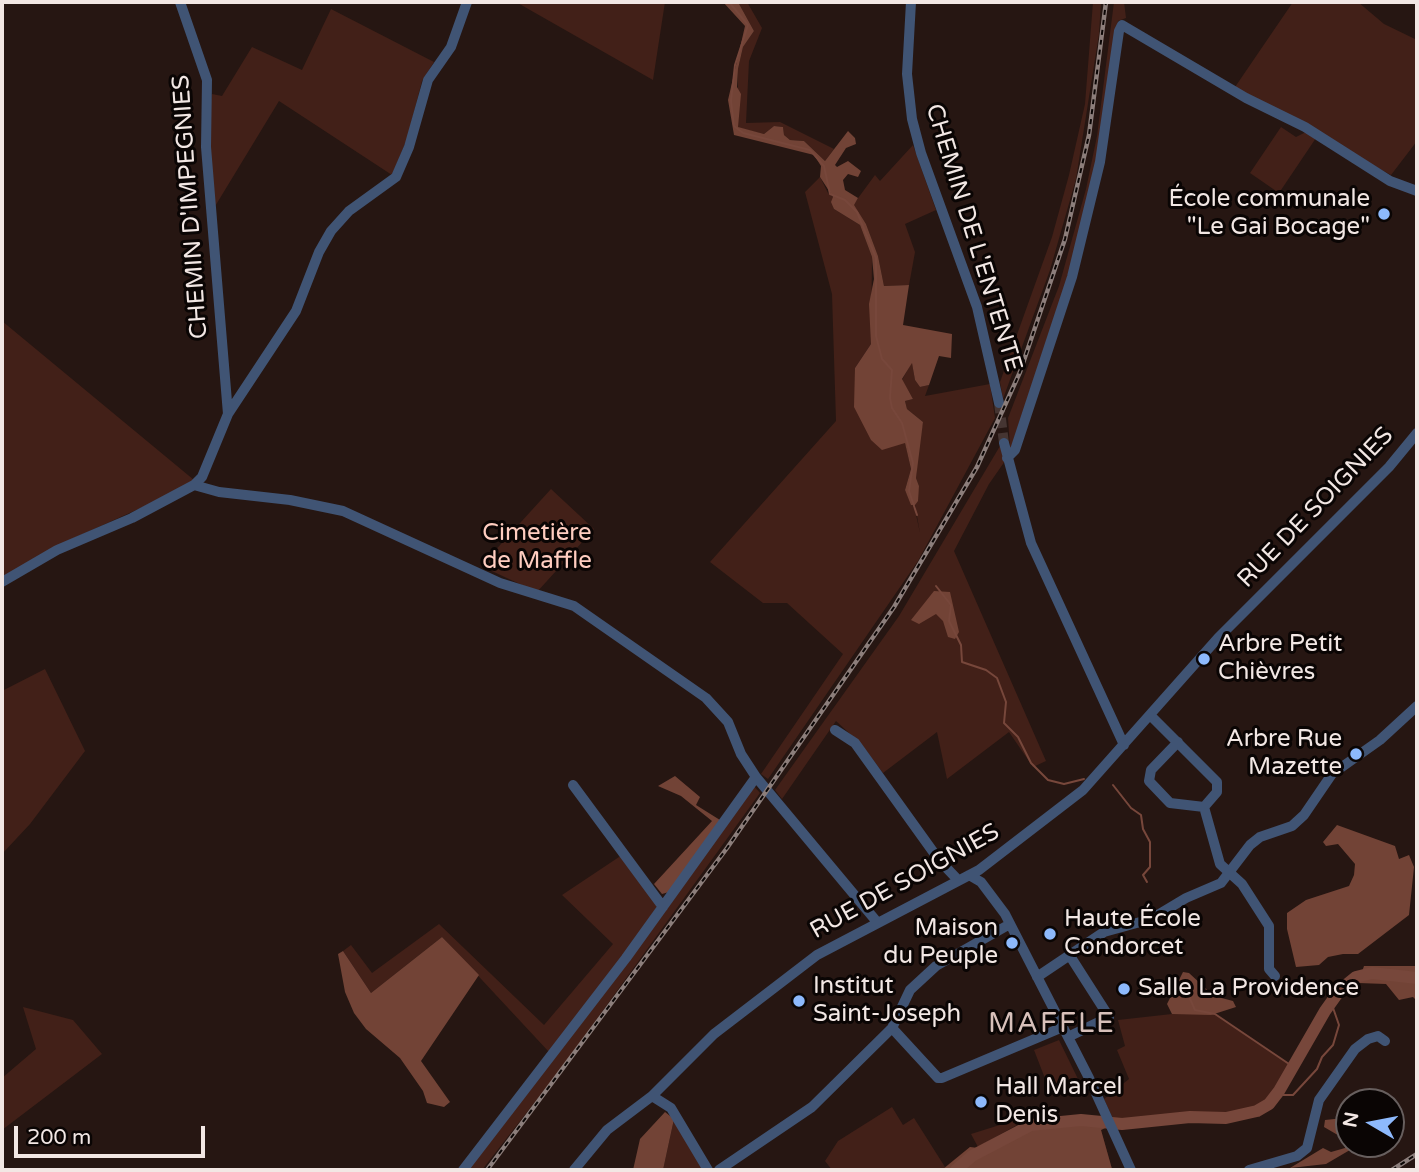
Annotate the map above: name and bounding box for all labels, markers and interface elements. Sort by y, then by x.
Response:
street label: CHEMIN D'IMPEGNIES [167,74,215,340]
street label: CHEMIN DE L'ENTENTE [919,101,1027,375]
place label: École communale "Le Gai Bocage" [1168,186,1370,242]
marker: École communale "Le Gai Bocage" [1376,206,1392,222]
street label: RUE DE SOIGNIES [1232,422,1400,594]
park label: Cimetière de Maffle [482,520,592,576]
place label: Arbre Petit Chièvres [1218,631,1342,687]
marker: Arbre Petit Chièvres [1196,651,1212,667]
place label: Arbre Rue Mazette [1226,726,1342,782]
marker: Arbre Rue Mazette [1348,746,1364,762]
street label: RUE DE SOIGNIES [805,818,1005,946]
place label: Haute École Condorcet [1064,906,1201,962]
place label: Maison du Peuple [883,915,998,971]
marker: Haute École Condorcet [1042,926,1058,942]
marker: Maison du Peuple [1004,935,1020,951]
place label: Institut Saint-Joseph [813,973,961,1029]
place label: Salle La Providence [1138,975,1359,1003]
marker: Salle La Providence [1116,981,1132,997]
marker: Institut Saint-Joseph [791,993,807,1009]
district label: MAFFLE [989,1008,1115,1042]
place label: Hall Marcel Denis [995,1074,1123,1130]
north arrow [1335,1088,1405,1158]
marker: Hall Marcel Denis [973,1094,989,1110]
text: N [1339,1110,1363,1129]
scale bar [18,1112,208,1156]
text: 200 m [27,1125,91,1150]

